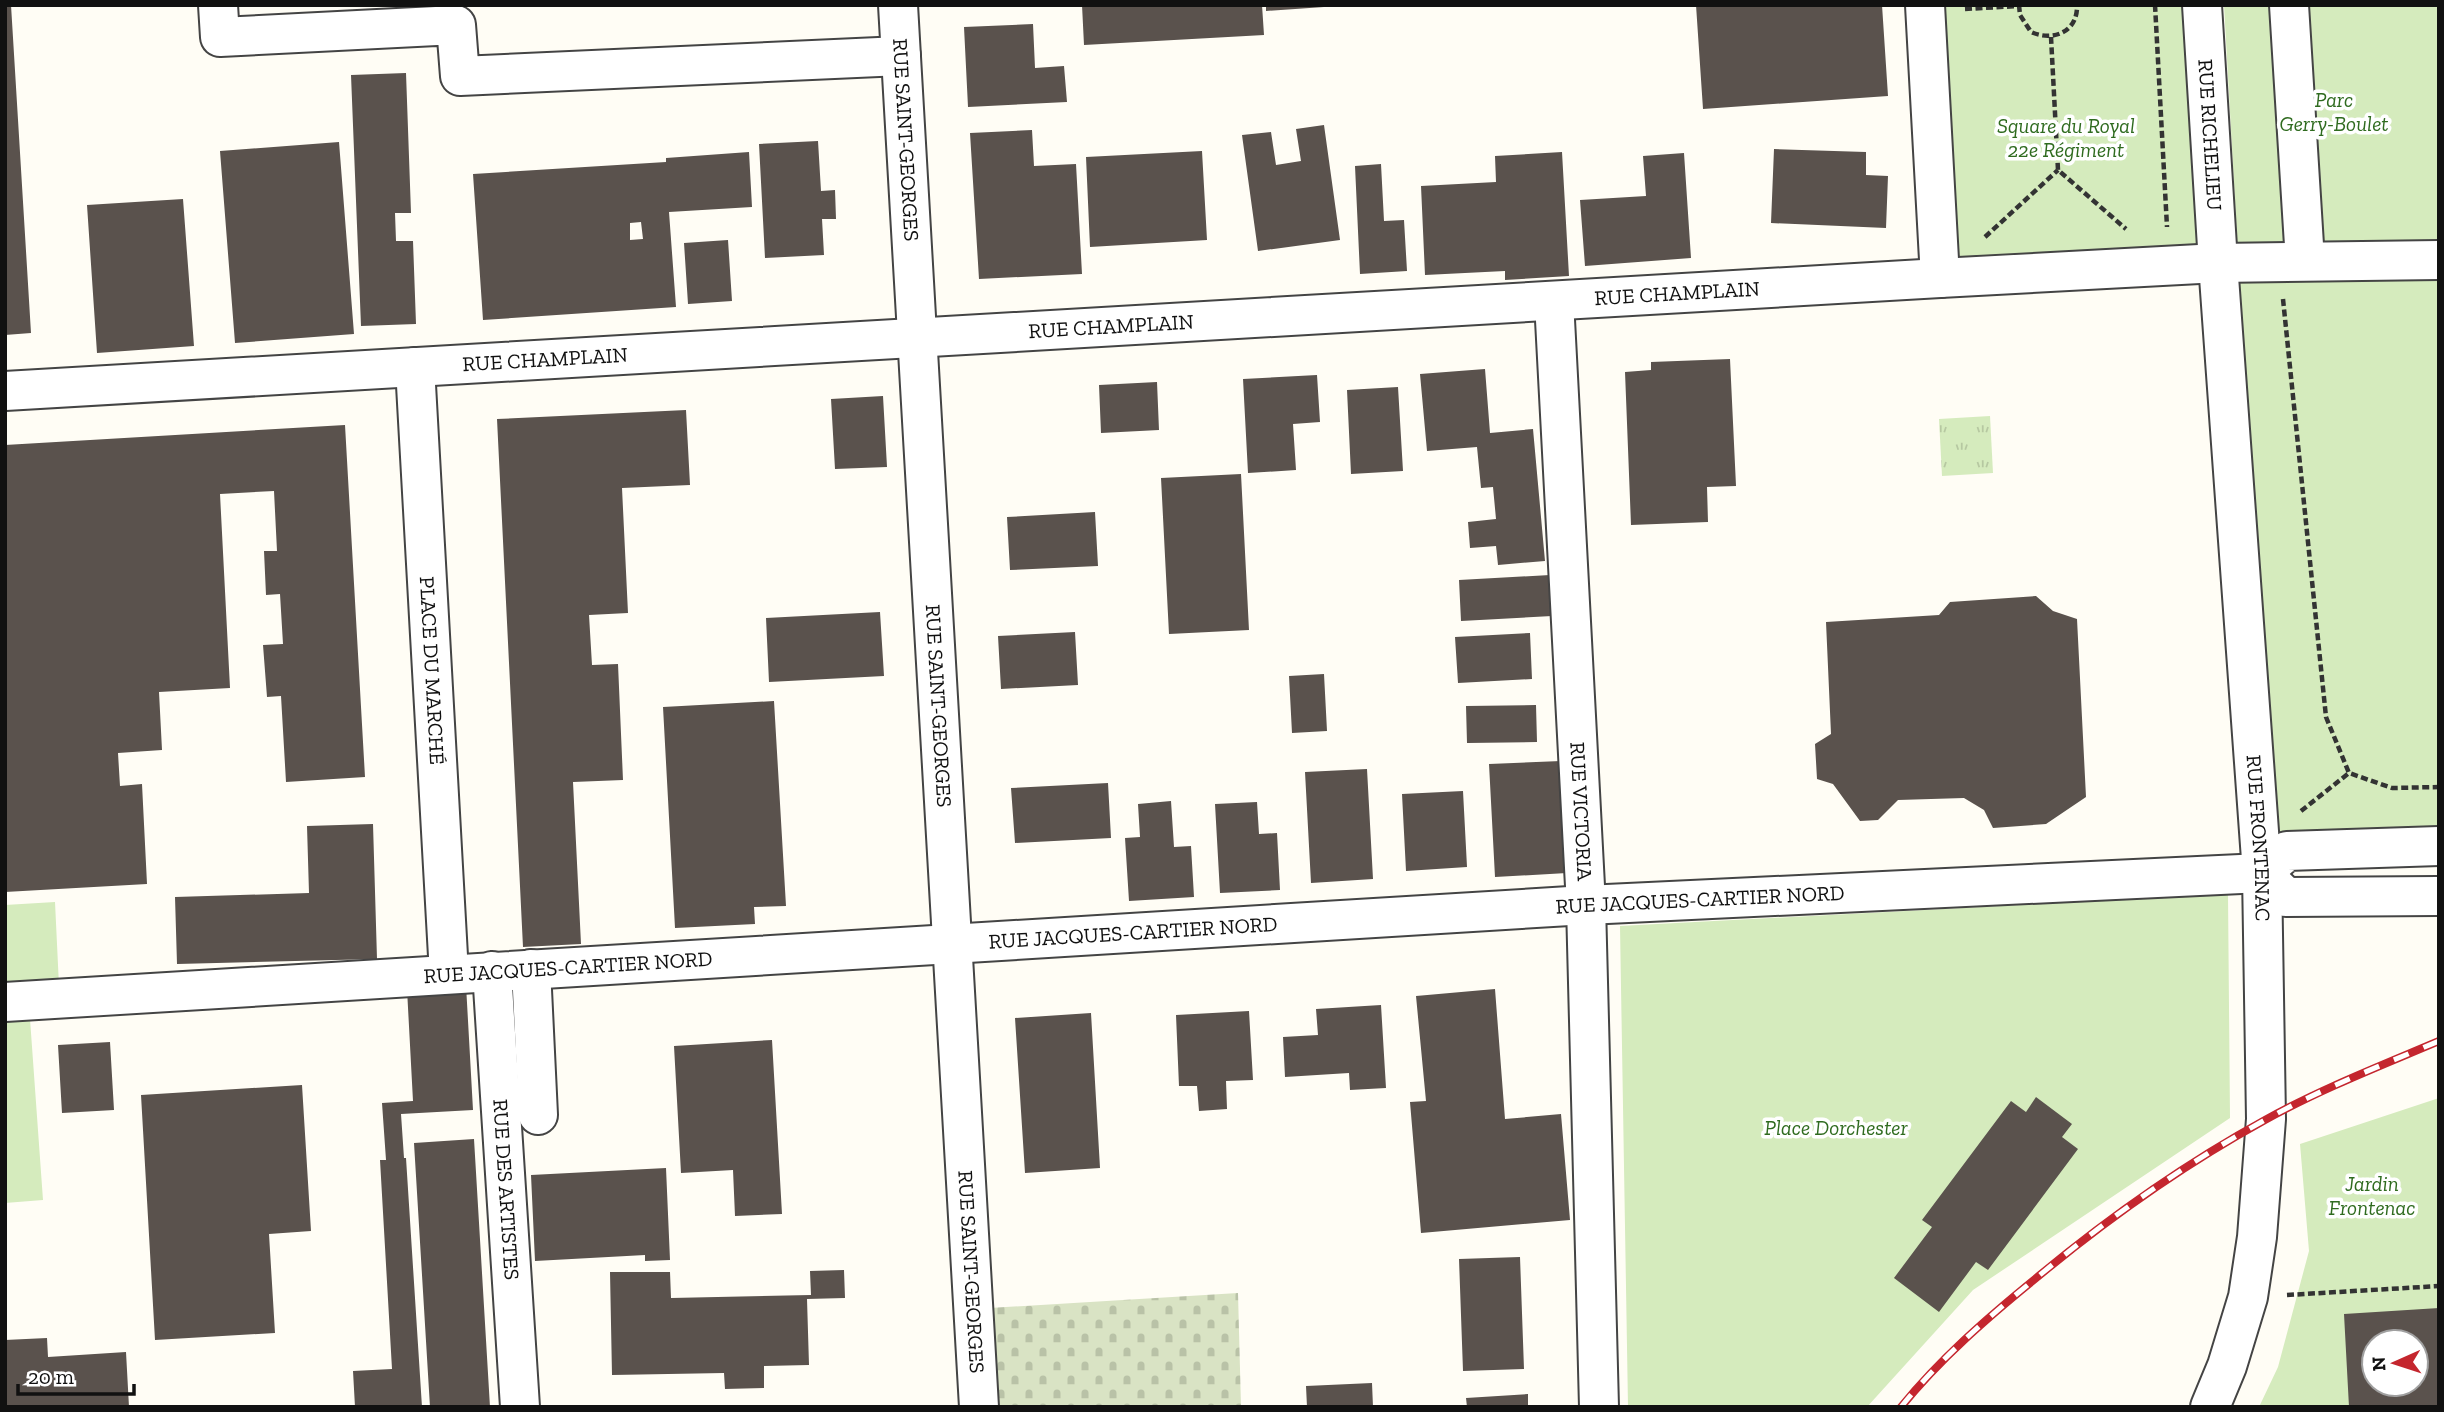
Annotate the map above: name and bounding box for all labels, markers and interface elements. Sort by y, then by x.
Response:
street label: RUE SAINT-GEORGES [888,38,925,242]
street label: RUE RICHELIEU [2193,58,2228,211]
park label: Parc Gerry-Boulet [2279,87,2389,136]
park label: Square du Royal 22e Régiment [1997,113,2135,162]
street label: RUE CHAMPLAIN [1594,276,1761,310]
street label: RUE CHAMPLAIN [1028,309,1195,343]
street label: RUE CHAMPLAIN [462,342,629,376]
street label: PLACE DU MARCHÉ [415,576,450,765]
street label: RUE SAINT-GEORGES [921,604,957,808]
street label: RUE VICTORIA [1565,741,1598,882]
street label: RUE FRONTENAC [2241,754,2276,922]
street label: RUE JACQUES-CARTIER NORD [1555,880,1845,919]
street label: RUE JACQUES-CARTIER NORD [988,911,1278,954]
street label: RUE JACQUES-CARTIER NORD [423,946,713,988]
street label: RUE DES ARTISTES [488,1098,525,1281]
park label: Place Dorchester [1764,1115,1909,1140]
street label: RUE SAINT-GEORGES [953,1170,990,1374]
park label: Jardin Frontenac [2329,1171,2415,1220]
north arrow [2360,1328,2430,1398]
scale bar [18,1352,133,1396]
text: N [2367,1356,2390,1372]
text: 20 m [28,1364,74,1389]

